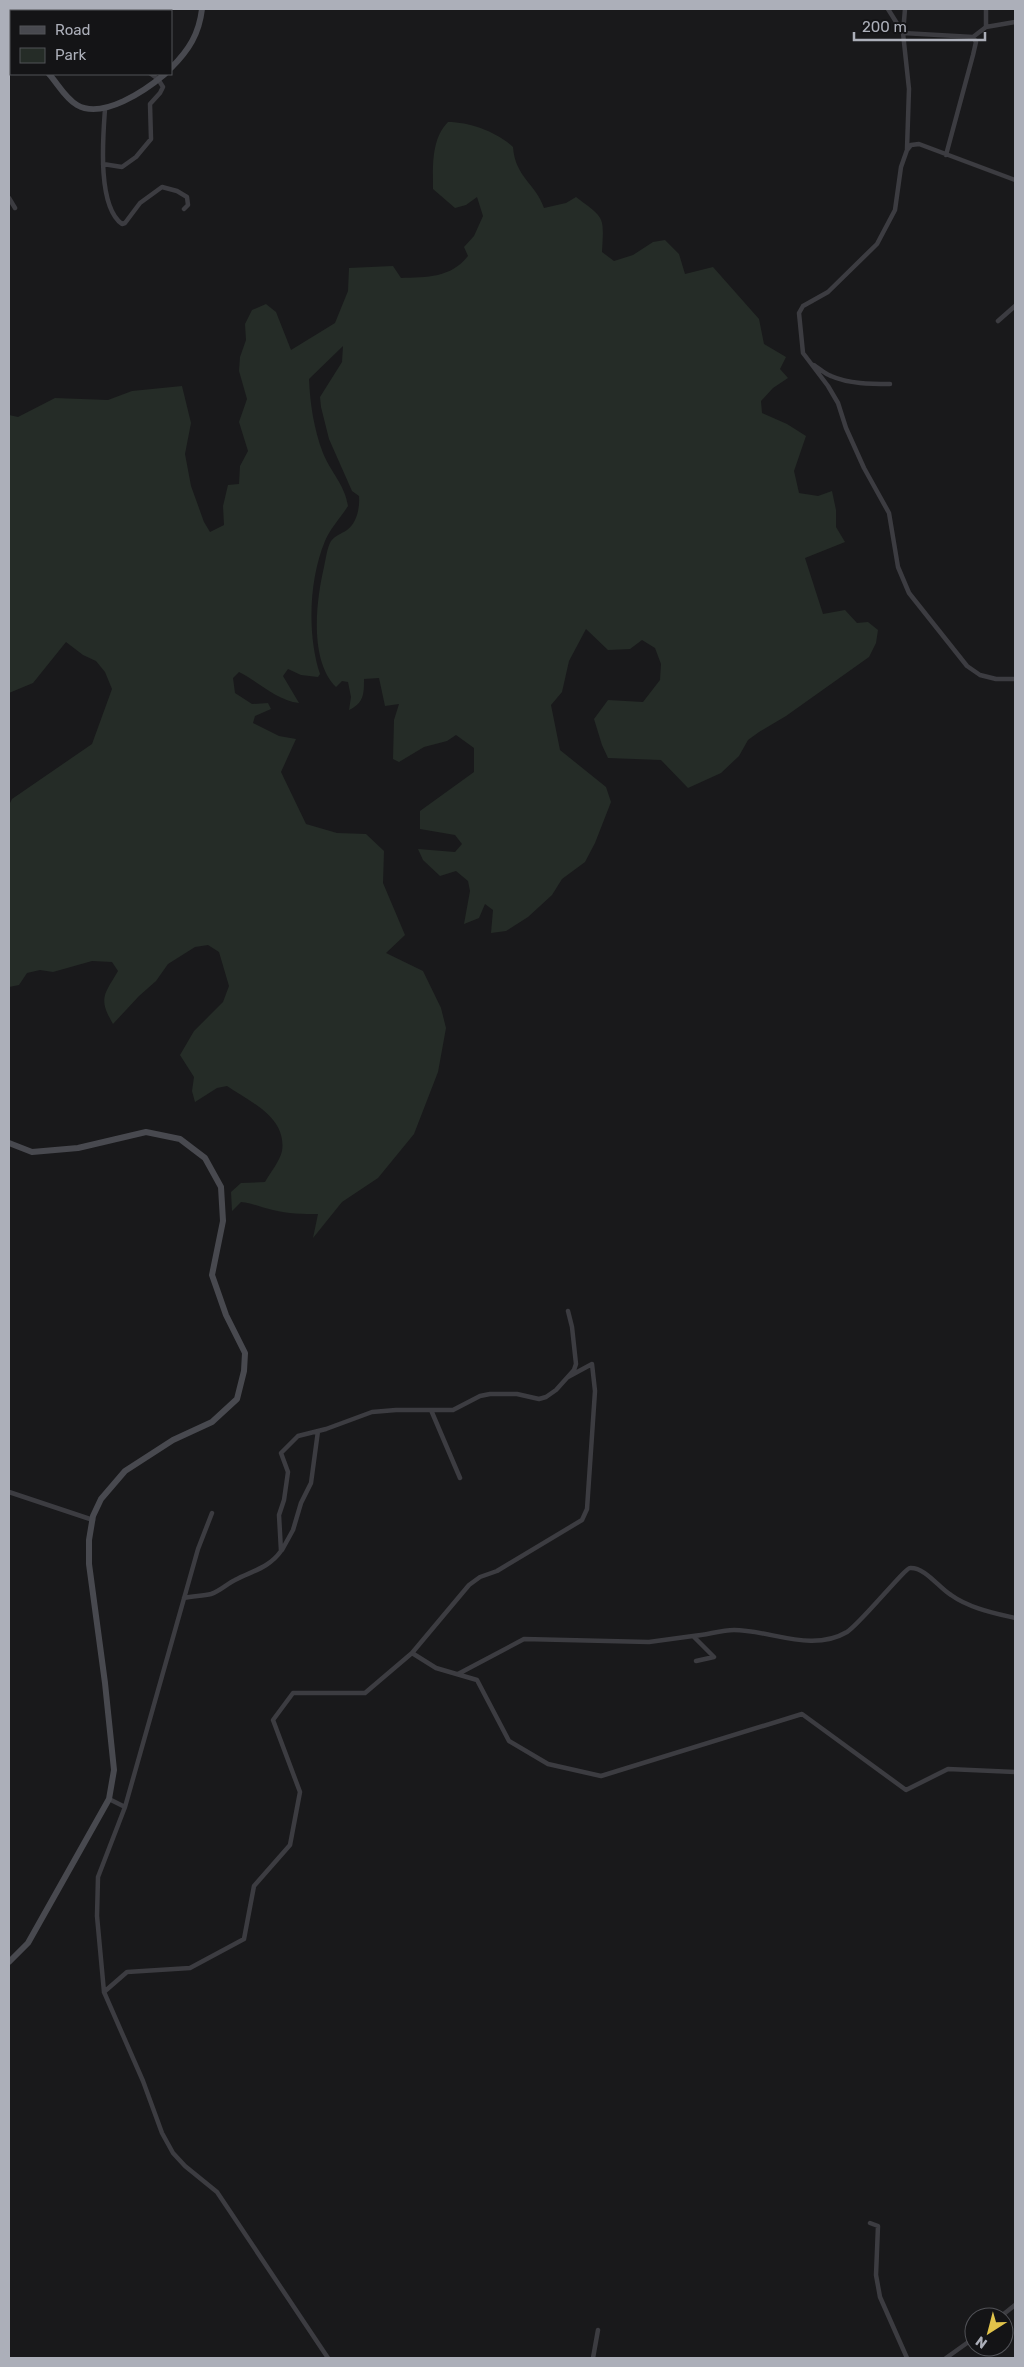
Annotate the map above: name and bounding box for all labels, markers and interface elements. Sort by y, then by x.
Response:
legend [10,10,172,75]
scale bar [854,10,985,42]
text: 200 m [862,18,907,36]
text: Road [55,21,91,39]
text: Park [55,46,86,64]
north arrow [964,2307,1014,2357]
text: N [973,2332,991,2352]

